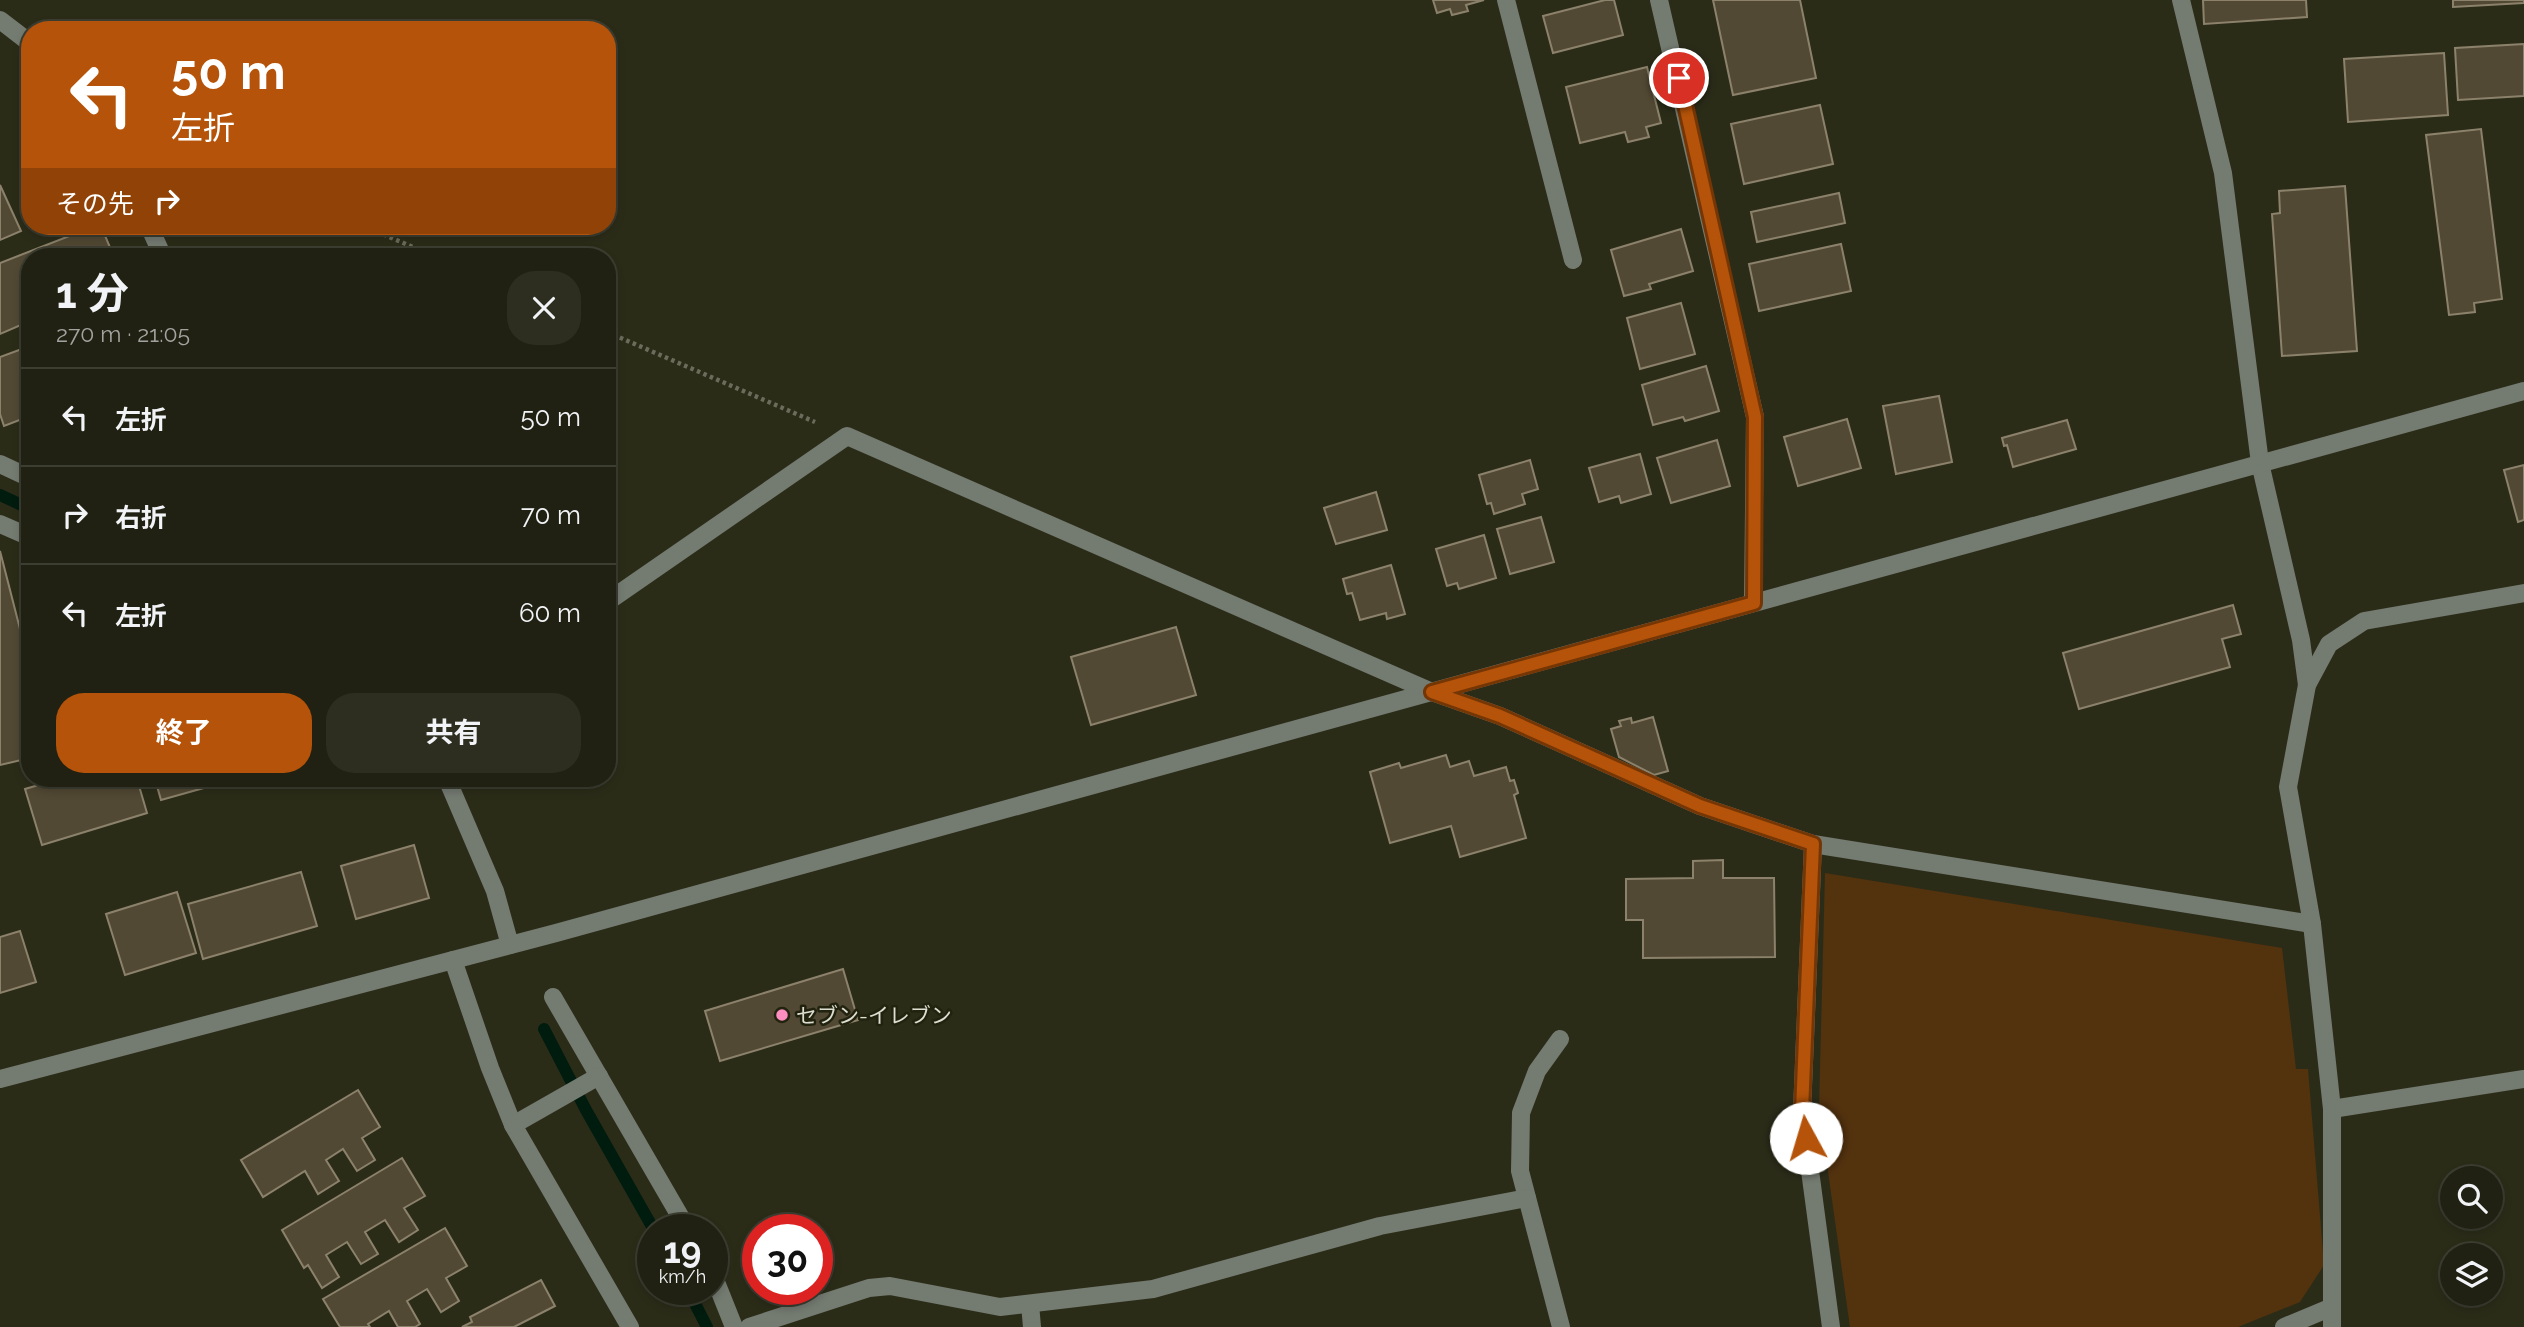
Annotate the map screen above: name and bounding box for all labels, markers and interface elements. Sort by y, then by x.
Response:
text: 50 m [171,43,286,100]
pin [1649,48,1709,108]
icon: left [56,49,147,140]
icon: arrive [1660,59,1698,97]
text: 左折 [171,109,235,146]
icon: right [148,182,186,220]
text: その先 [56,189,134,219]
text: 1 分 [56,269,129,318]
button: close [507,271,581,345]
text: 270 m · 21:05 [56,320,190,347]
icon: left [56,398,94,436]
text: 50 m [520,402,581,432]
text: 左折 [115,405,167,435]
icon: right [56,496,94,534]
text: 70 m [521,500,581,530]
text: 右折 [115,503,167,533]
icon: left [56,594,94,632]
text: 60 m [519,598,581,628]
text: 左折 [115,601,167,631]
button: 終了 [56,693,312,773]
button: 共有 [326,693,581,773]
place label: セブン-イレブン [796,1003,952,1028]
marker: セブン-イレブン [774,1007,790,1023]
position arrow [1769,1101,1843,1175]
map controls [2440,1166,2503,1306]
button: search [2440,1166,2503,1229]
speed limit sign: 30 [742,1214,833,1305]
text: 19 [664,1230,701,1271]
button: layers [2440,1243,2503,1306]
text: km/h [659,1266,706,1287]

